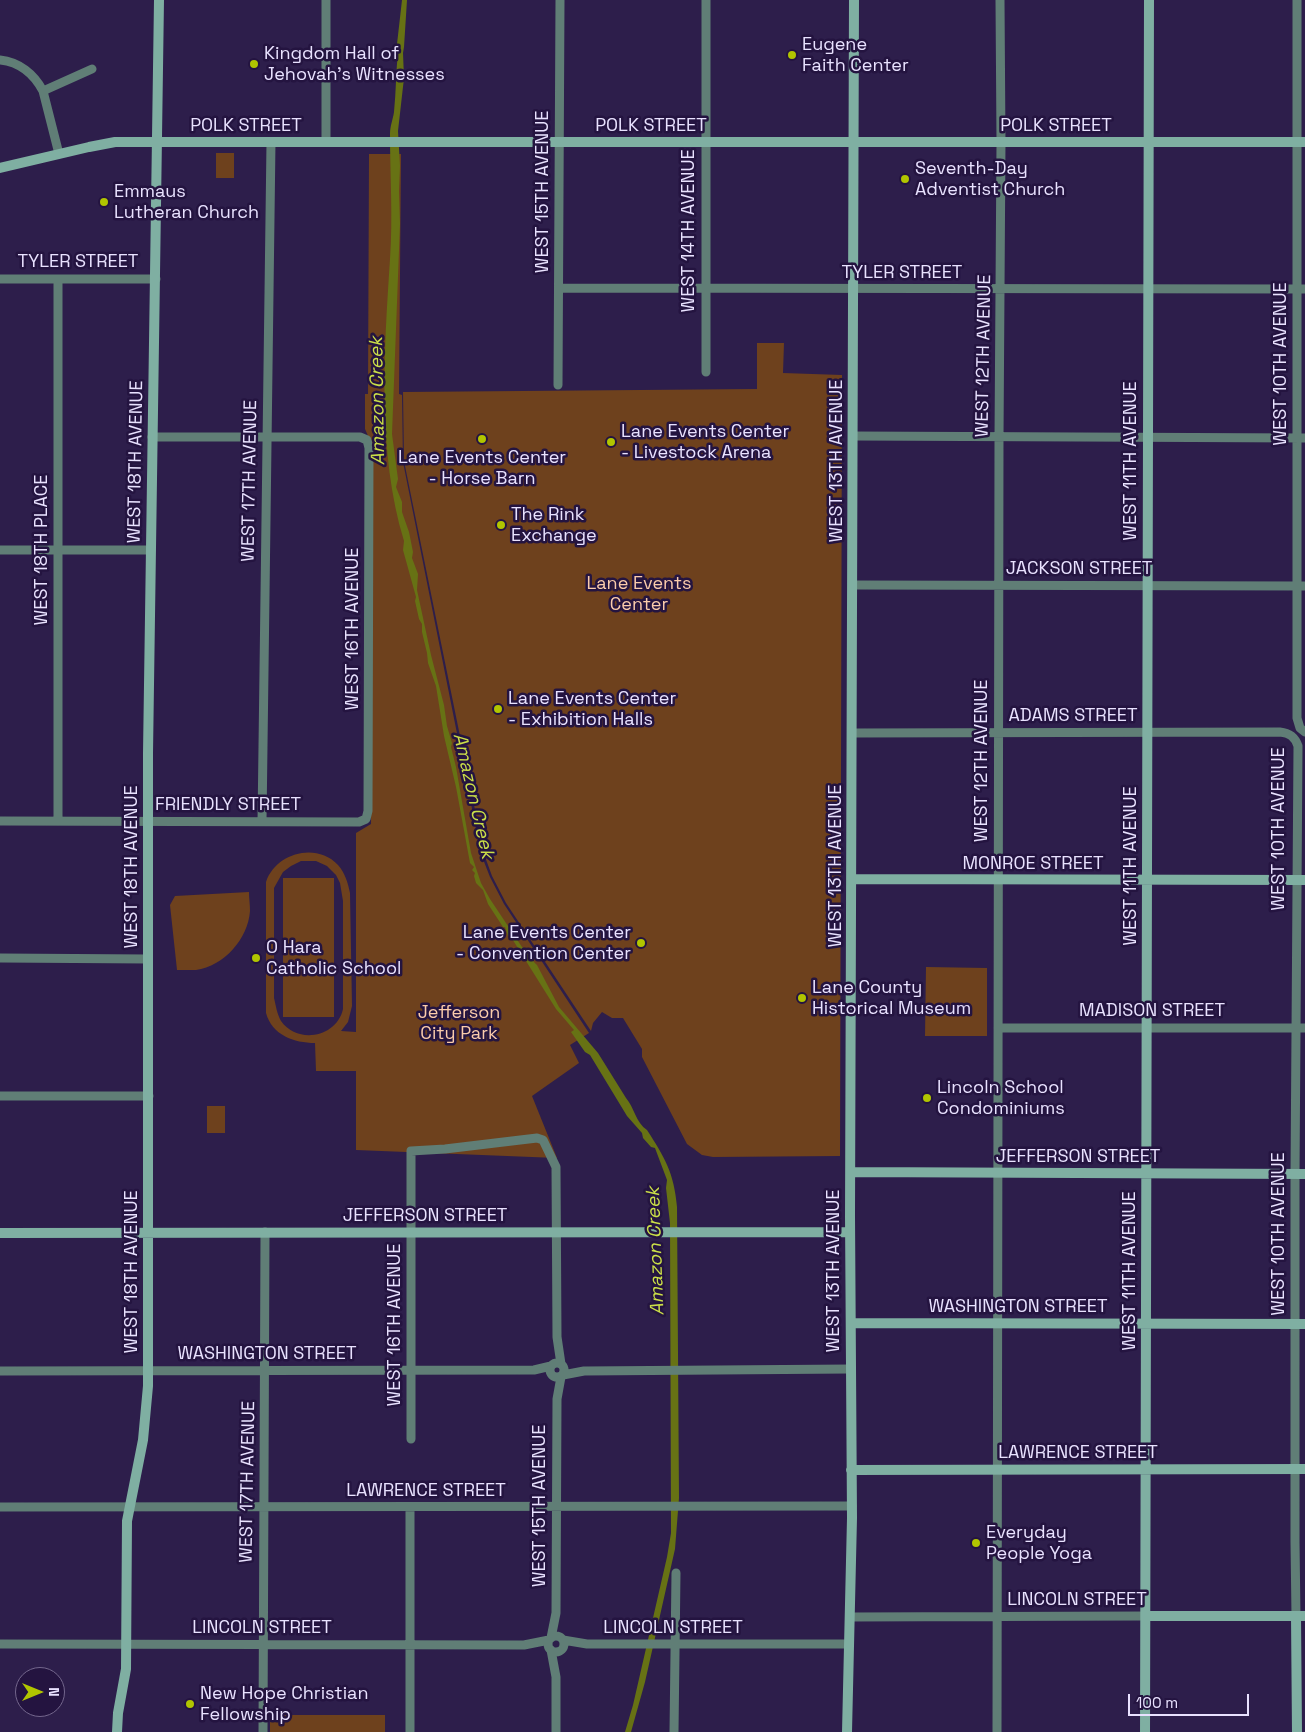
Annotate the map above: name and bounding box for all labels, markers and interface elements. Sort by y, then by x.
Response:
place label: Eugene Faith Center [802,34,909,76]
place label: Kingdom Hall of Jehovah's Witnesses [264,43,445,86]
marker: Eugene Faith Center [786,49,798,61]
marker: Kingdom Hall of Jehovah's Witnesses [248,58,260,70]
street label: WEST 15TH AVENUE [532,111,554,273]
street label: POLK STREET [190,115,302,137]
street label: POLK STREET [595,115,707,137]
street label: POLK STREET [1000,115,1112,137]
street label: WEST 14TH AVENUE [678,149,700,313]
place label: Seventh-Day Adventist Church [915,158,1065,200]
marker: Seventh-Day Adventist Church [899,173,911,185]
place label: Emmaus Lutheran Church [114,181,259,223]
marker: Emmaus Lutheran Church [98,196,110,208]
street label: TYLER STREET [18,251,138,273]
street label: TYLER STREET [842,262,962,284]
street label: WEST 12TH AVENUE [972,274,996,438]
street label: WEST 10TH AVENUE [1270,282,1292,446]
water label: Amazon Creek [365,336,391,466]
street label: WEST 18TH AVENUE [124,380,148,544]
street label: WEST 13TH AVENUE [826,380,848,542]
street label: WEST 11TH AVENUE [1120,381,1142,541]
street label: WEST 17TH AVENUE [238,400,262,562]
place label: Lane Events Center - Livestock Arena [621,421,789,464]
marker: Lane Events Center - Horse Barn [476,433,488,445]
marker: Lane Events Center - Livestock Arena [605,436,617,448]
place label: Lane Events Center - Horse Barn [398,447,566,489]
street label: WEST 18TH PLACE [31,475,53,625]
place label: The Rink Exchange [511,504,597,546]
marker: The Rink Exchange [495,519,507,531]
street label: WEST 16TH AVENUE [342,548,364,710]
street label: JACKSON STREET [1006,558,1152,580]
park label: Lane Events Center [586,573,692,616]
street label: WEST 12TH AVENUE [971,680,993,842]
place label: Lane Events Center - Exhibition Halls [508,688,676,731]
marker: Lane Events Center - Exhibition Halls [492,703,504,715]
street label: ADAMS STREET [1009,705,1137,727]
water label: Amazon Creek [447,731,499,861]
street label: WEST 10TH AVENUE [1268,747,1290,911]
street label: WEST 18TH AVENUE [121,785,143,949]
street label: WEST 13TH AVENUE [825,785,847,947]
street label: WEST 11TH AVENUE [1120,786,1142,946]
street label: FRIENDLY STREET [155,794,301,816]
street label: MONROE STREET [962,853,1104,875]
place label: Lane Events Center - Convention Center [456,922,631,964]
place label: O Hara Catholic School [266,937,401,980]
marker: Lane Events Center - Convention Center [635,937,647,949]
marker: O Hara Catholic School [250,952,262,964]
place label: Lane County Historical Museum [812,977,971,1020]
marker: Lane County Historical Museum [796,992,808,1004]
street label: MADISON STREET [1079,1000,1225,1022]
park label: Jefferson City Park [418,1002,500,1044]
place label: Lincoln School Condominiums [937,1077,1065,1120]
marker: Lincoln School Condominiums [921,1092,933,1104]
street label: JEFFERSON STREET [996,1146,1160,1168]
street label: WEST 10TH AVENUE [1268,1152,1290,1316]
water label: Amazon Creek [642,1186,670,1316]
street label: WEST 18TH AVENUE [121,1190,143,1354]
street label: WEST 13TH AVENUE [823,1190,845,1352]
street label: WEST 11TH AVENUE [1119,1191,1141,1351]
street label: JEFFERSON STREET [343,1205,507,1227]
street label: WEST 16TH AVENUE [384,1244,406,1406]
street label: WASHINGTON STREET [928,1296,1108,1318]
street label: WASHINGTON STREET [177,1343,357,1365]
street label: WEST 17TH AVENUE [236,1401,260,1563]
street label: WEST 15TH AVENUE [529,1425,551,1587]
street label: LAWRENCE STREET [998,1442,1158,1464]
street label: LAWRENCE STREET [346,1480,506,1502]
place label: Everyday People Yoga [986,1522,1092,1565]
marker: Everyday People Yoga [970,1537,982,1549]
street label: LINCOLN STREET [1007,1589,1147,1611]
street label: LINCOLN STREET [192,1617,332,1639]
street label: LINCOLN STREET [603,1617,743,1639]
north arrow [15,1667,65,1717]
place label: New Hope Christian Fellowship [200,1683,368,1726]
scale bar [1130,1684,1251,1716]
text: N [45,1687,63,1697]
text: 100 m [1136,1693,1178,1712]
marker: New Hope Christian Fellowship [184,1698,196,1710]

